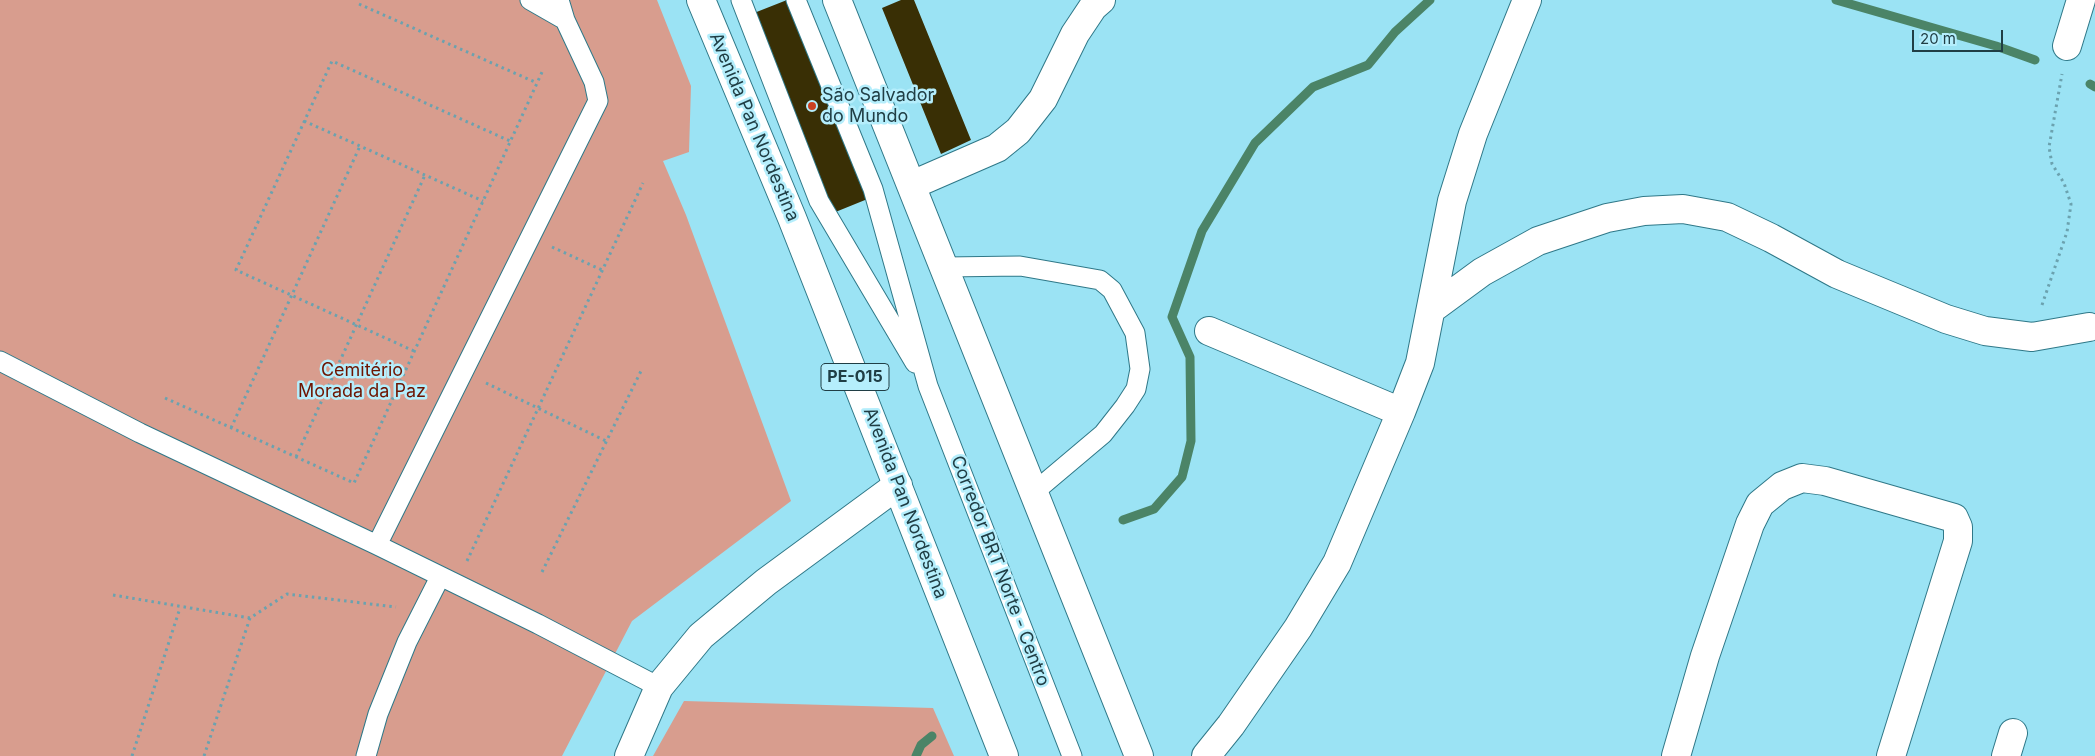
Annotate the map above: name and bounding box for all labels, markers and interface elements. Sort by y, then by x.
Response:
scale bar [1915,20,2006,52]
street label: Avenida Pan Nordestina [704,29,804,225]
text: 20 m [1920,29,1956,48]
place label: São Salvador do Mundo [822,85,934,128]
marker: São Salvador do Mundo [806,100,818,112]
park label: Cemitério Morada da Paz [298,360,426,402]
road number: PE-015 [821,364,889,391]
street label: Avenida Pan Nordestina [859,404,951,602]
street label: Corredor BRT Norte - Centro [946,453,1054,689]

